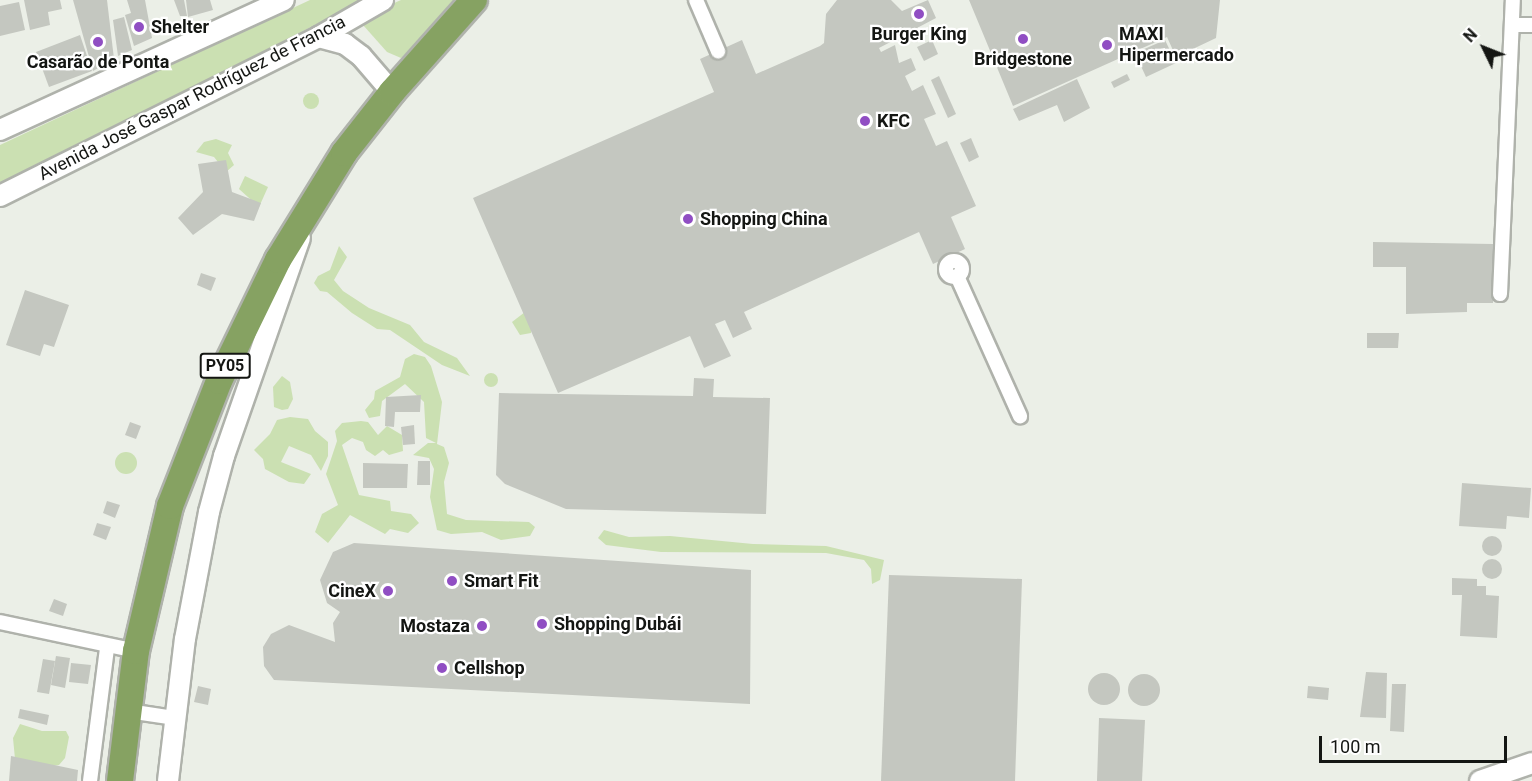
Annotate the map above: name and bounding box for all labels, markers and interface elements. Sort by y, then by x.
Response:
marker: Burger King [912,7,926,21]
street label: Avenida José Gaspar Rodríguez de Francia [35,11,349,185]
place label: Shelter [151,16,209,38]
north arrow [1454,18,1514,78]
marker: Shelter [132,20,146,34]
place label: Burger King [871,23,967,45]
place label: MAXI Hipermercado [1119,24,1234,66]
text: N [1460,25,1481,46]
marker: Bridgestone [1016,32,1030,46]
marker: Casarão de Ponta [91,35,105,49]
marker: MAXI Hipermercado [1100,38,1114,52]
place label: Bridgestone [974,48,1072,70]
place label: Casarão de Ponta [27,51,169,73]
place label: KFC [877,110,910,132]
marker: KFC [858,114,872,128]
place label: Shopping China [700,208,828,230]
marker: Shopping China [681,212,695,226]
road number: PY05 [200,353,250,379]
place label: Smart Fit [464,570,539,592]
marker: Smart Fit [445,574,459,588]
place label: CineX [328,580,376,602]
marker: CineX [381,584,395,598]
place label: Shopping Dubái [554,613,681,635]
place label: Mostaza [400,615,470,637]
marker: Shopping Dubái [535,617,549,631]
marker: Mostaza [475,619,489,633]
place label: Cellshop [454,657,525,679]
marker: Cellshop [435,661,449,675]
scale bar [1322,724,1510,762]
text: 100 m [1330,736,1381,757]

